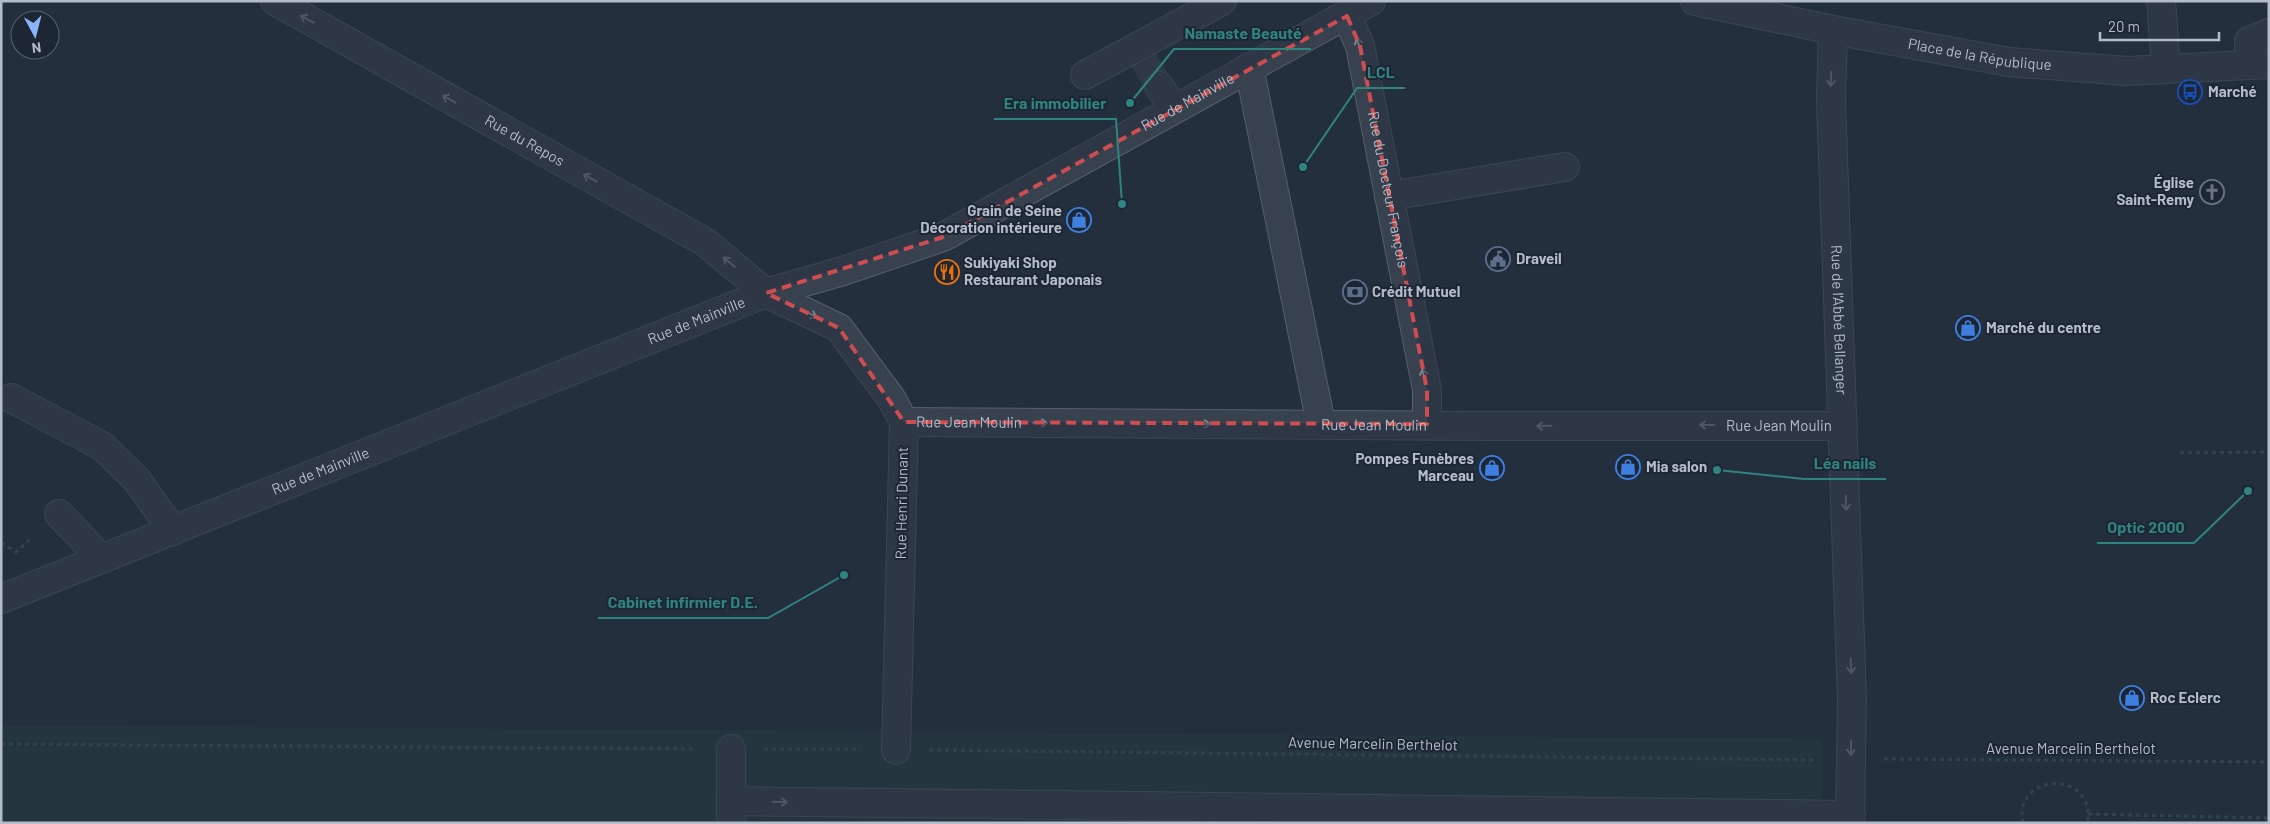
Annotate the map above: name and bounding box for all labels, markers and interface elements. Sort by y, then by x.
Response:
north arrow [10,10,60,60]
scale bar [2100,10,2219,42]
one-way arrow [300,14,315,24]
text: 20 m [2108,17,2140,35]
callout: Namaste Beauté [1174,18,1311,49]
text: Namaste Beauté [1184,23,1302,42]
street label: Place de la République [1907,34,2052,73]
one-way arrow [1353,37,1363,53]
text: N [31,39,42,57]
callout: LCL [1357,57,1405,88]
text: LCL [1367,62,1395,81]
street label: Rue de Mainville [1137,68,1237,134]
one-way arrow [1827,70,1836,86]
bus stop icon: Marché [2177,79,2203,105]
place label: Marché [2208,82,2257,100]
callout: Era immobilier [994,88,1116,119]
one-way arrow [442,93,456,103]
text: Era immobilier [1004,93,1106,112]
street label: Rue du Docteur François [1365,110,1413,269]
street label: Rue du Repos [482,111,568,169]
one-way arrow [583,173,598,183]
place label: Église Saint-Remy [2116,173,2194,208]
church icon: Église Saint-Remy [2199,179,2225,205]
place label: Grain de Seine Décoration intérieure [920,201,1062,236]
shop icon: Grain de Seine Décoration intérieure [1066,207,1092,233]
street label: Rue de l'Abbé Bellanger [1828,245,1851,396]
public building icon: Draveil [1485,246,1511,272]
place label: Draveil [1516,249,1562,267]
place label: Sukiyaki Shop Restaurant Japonais [964,253,1102,288]
one-way arrow [723,257,736,268]
restaurant icon: Sukiyaki Shop Restaurant Japonais [934,259,960,285]
bank icon: Crédit Mutuel [1342,279,1368,305]
place label: Crédit Mutuel [1372,282,1460,300]
street label: Rue de Mainville [645,292,747,347]
one-way arrow [803,309,818,319]
shop icon: Marché du centre [1955,315,1981,341]
place label: Marché du centre [1986,318,2101,336]
one-way arrow [1419,368,1429,384]
street label: Rue Jean Moulin [916,412,1022,431]
street label: Rue Jean Moulin [1321,415,1427,434]
street label: Rue Jean Moulin [1726,416,1832,434]
one-way arrow [1032,418,1048,428]
one-way arrow [1194,419,1210,429]
one-way arrow [1699,420,1716,430]
one-way arrow [1537,421,1553,431]
street label: Rue de Mainville [269,443,371,498]
street label: Rue Henri Dunant [891,446,911,560]
callout: Léa nails [1804,448,1886,479]
place label: Pompes Funèbres Marceau [1355,449,1474,484]
text: Léa nails [1814,453,1876,472]
shop icon: Mia salon [1615,454,1641,480]
shop icon: Pompes Funèbres Marceau [1479,455,1505,481]
place label: Mia salon [1646,457,1707,475]
one-way arrow [1841,495,1850,511]
callout: Optic 2000 [2097,512,2194,543]
text: Optic 2000 [2107,517,2185,536]
callout: Cabinet infirmier D.E. [598,587,768,618]
text: Cabinet infirmier D.E. [608,592,758,611]
one-way arrow [1846,658,1856,674]
shop icon: Roc Eclerc [2119,685,2145,711]
place label: Roc Eclerc [2150,688,2221,706]
street label: Avenue Marcelin Berthelot [1288,733,1458,753]
street label: Avenue Marcelin Berthelot [1986,739,2156,757]
one-way arrow [1847,740,1856,756]
one-way arrow [771,797,787,807]

